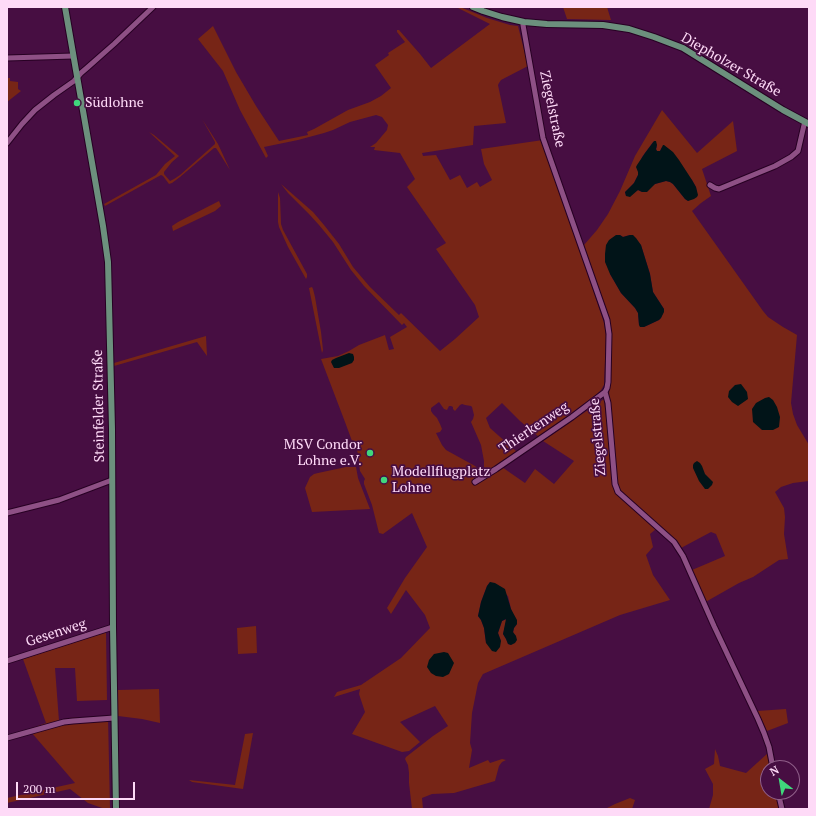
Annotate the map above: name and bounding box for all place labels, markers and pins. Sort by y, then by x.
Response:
place label: Südlohne [85,95,144,111]
marker: Südlohne [72,98,82,108]
place label: MSV Condor Lohne e.V. [284,437,362,470]
marker: MSV Condor Lohne e.V. [365,448,375,458]
place label: Modellflugplatz Lohne [392,464,490,496]
marker: Modellflugplatz Lohne [379,475,389,485]

